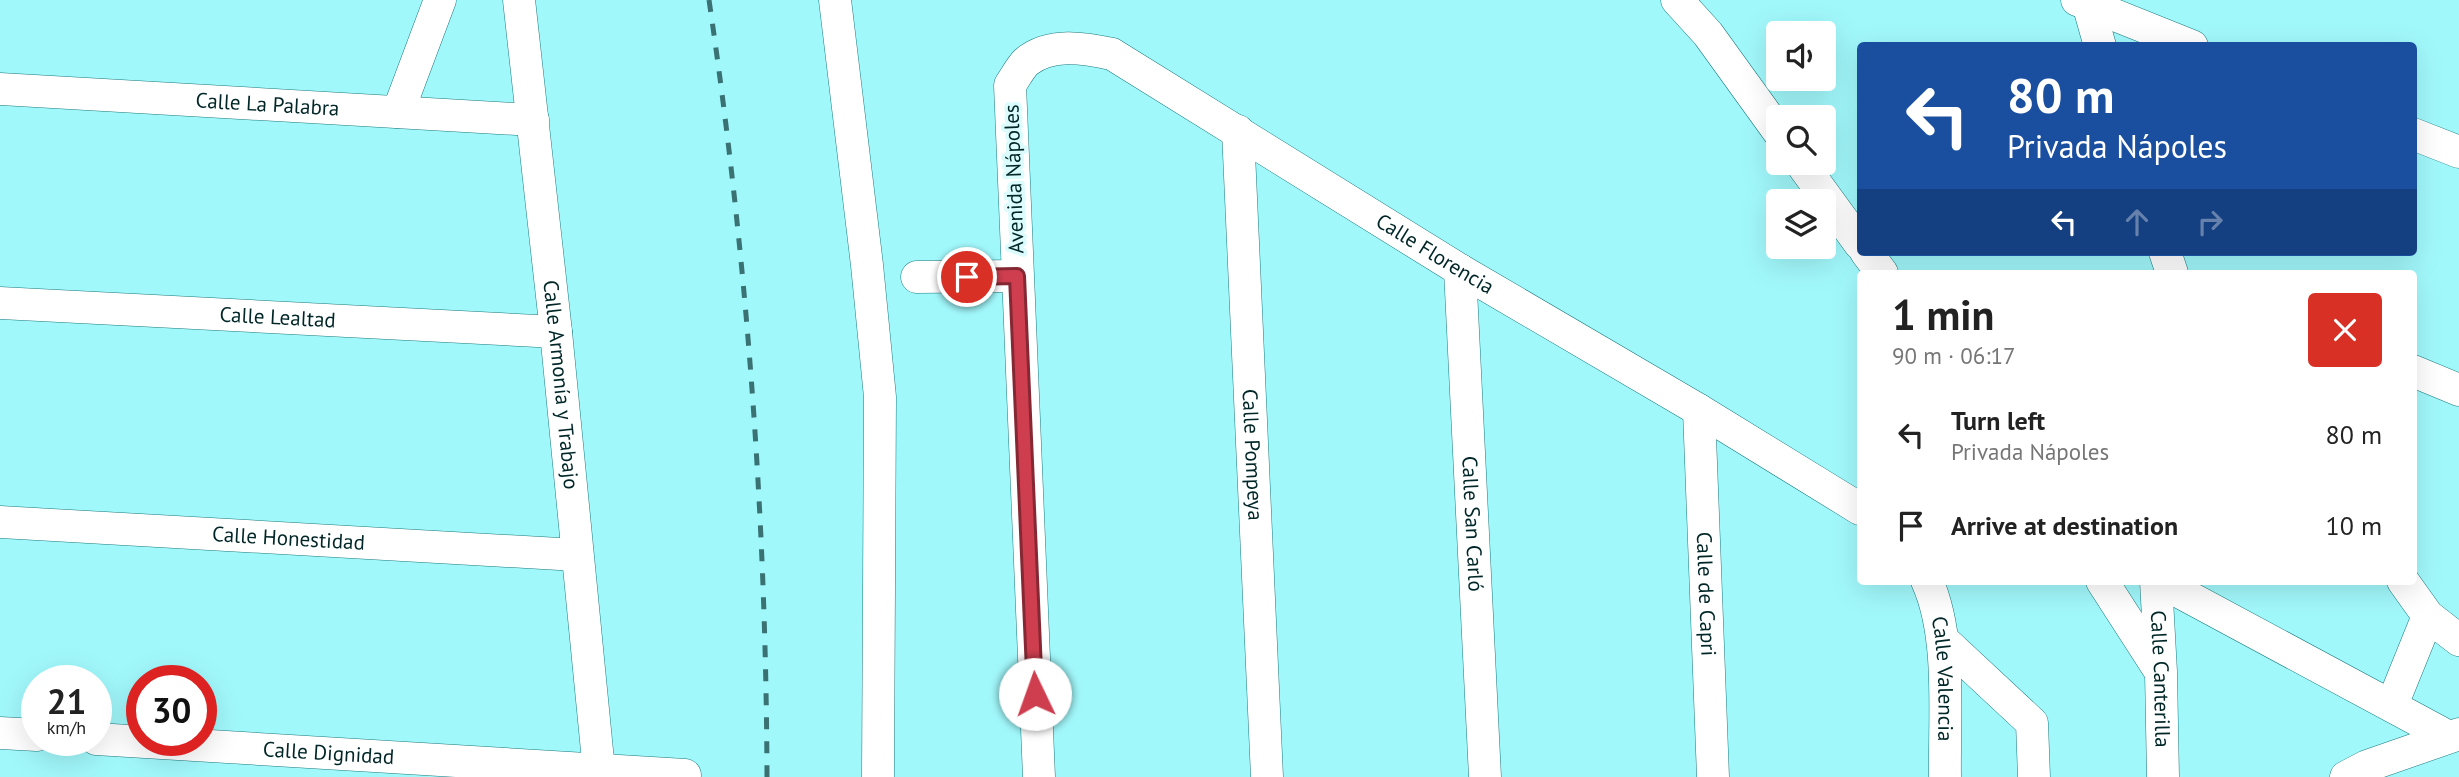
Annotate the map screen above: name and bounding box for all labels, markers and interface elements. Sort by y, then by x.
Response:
map controls [1766,21,1836,259]
button: sound [1766,21,1836,91]
text: 80 m [2007,63,2114,127]
icon: left [1892,70,1983,161]
street label: Calle La Palabra [195,86,340,122]
street label: Avenida Nápoles [997,104,1030,254]
button: search [1766,105,1836,175]
text: Privada Nápoles [2007,125,2227,167]
button: layers [1766,189,1836,259]
icon: left [2045,203,2083,241]
icon: ahead [2118,203,2156,241]
icon: right [2191,203,2229,241]
street label: Calle Florencia [1371,207,1499,300]
pin [937,247,997,307]
icon: arrive [948,258,986,296]
street label: Calle Armonía y Trabajo [537,279,585,491]
text: 1 min [1892,287,1994,342]
button: close [2308,293,2382,367]
street label: Calle Lealtad [219,300,336,333]
text: 90 m · 06:17 [1892,341,2016,370]
street label: Calle Pompeya [1237,388,1269,521]
text: Turn left [1951,404,2045,437]
icon: left [1892,416,1930,454]
text: 80 m [2326,418,2382,451]
text: Privada Nápoles [1951,437,2109,466]
street label: Calle San Carló [1456,455,1490,592]
icon: arrive [1892,507,1930,545]
text: Arrive at destination [1951,509,2178,542]
text: 10 m [2326,509,2382,542]
street label: Calle Honestidad [211,520,366,556]
street label: Calle de Capri [1691,531,1722,657]
street label: Calle Canterilla [2145,610,2176,748]
street label: Calle Valencia [1926,614,1959,742]
position arrow [998,657,1072,731]
speed limit sign: 30 [126,665,217,756]
text: 21 [47,678,86,724]
text: km/h [47,716,86,739]
street label: Calle Dignidad [262,735,395,770]

